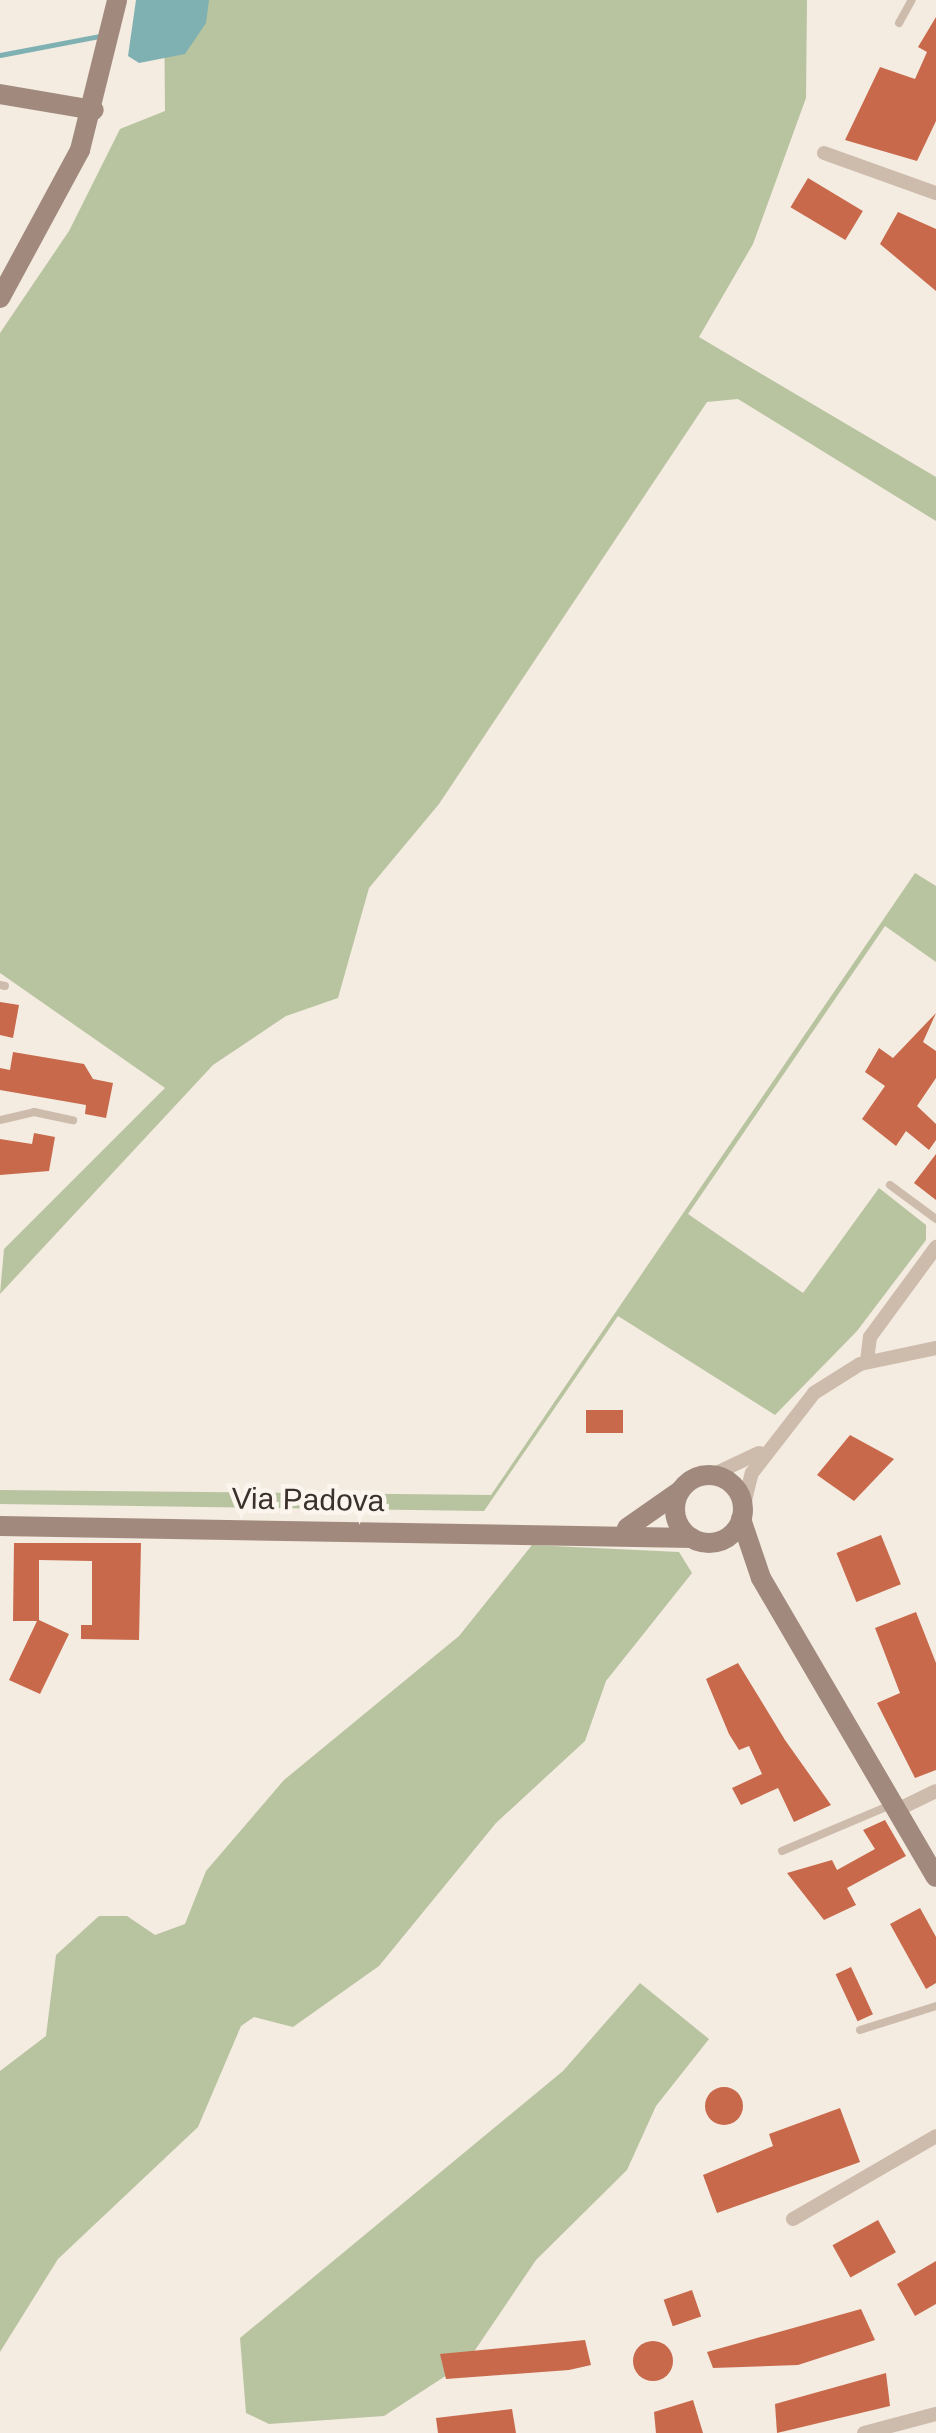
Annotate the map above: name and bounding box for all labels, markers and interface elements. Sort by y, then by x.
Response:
street label: Via Padova [231,1481,385,1519]

